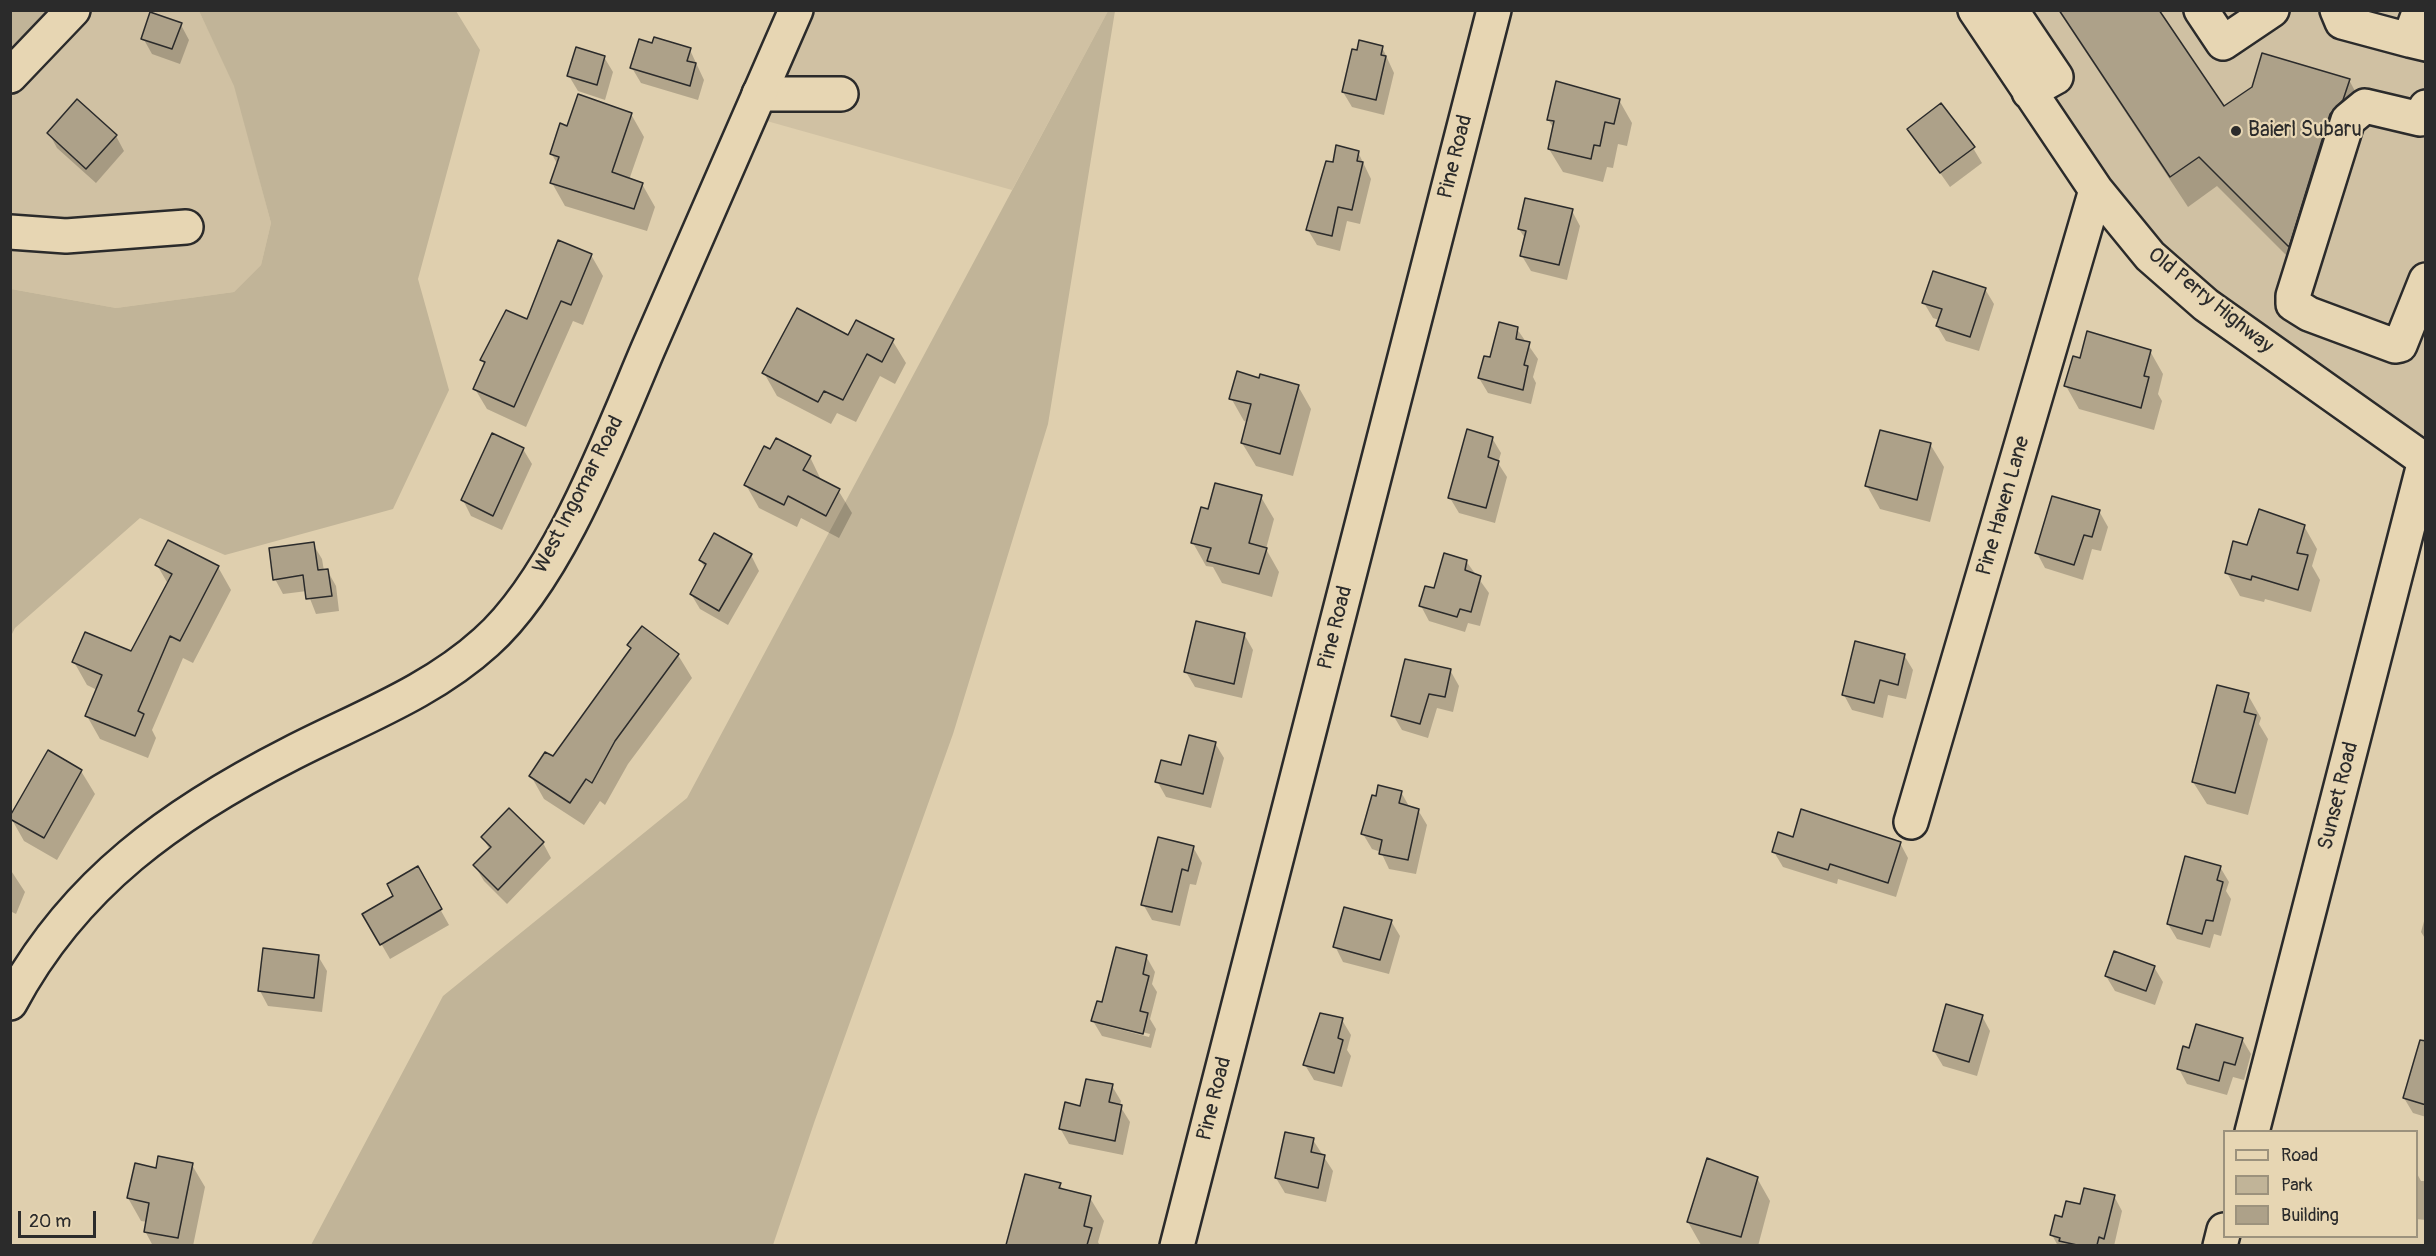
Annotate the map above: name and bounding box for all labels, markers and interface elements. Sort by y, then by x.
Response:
street label: Pine Road [1433,113,1479,201]
place label: Baierl Subaru [2248,118,2362,144]
marker: Baierl Subaru [2229,124,2243,138]
street label: Old Perry Highway [2142,243,2278,359]
street label: West Ingomar Road [528,412,630,578]
street label: Pine Haven Lane [1972,433,2036,579]
street label: Pine Road [1313,584,1359,672]
street label: Sunset Road [2313,739,2365,853]
street label: Pine Road [1192,1055,1238,1143]
legend [2223,1130,2418,1238]
text: Road [2281,1144,2318,1167]
text: Park [2281,1174,2313,1197]
scale bar [21,1199,99,1237]
text: Building [2281,1204,2339,1227]
text: 20 m [29,1210,71,1233]

